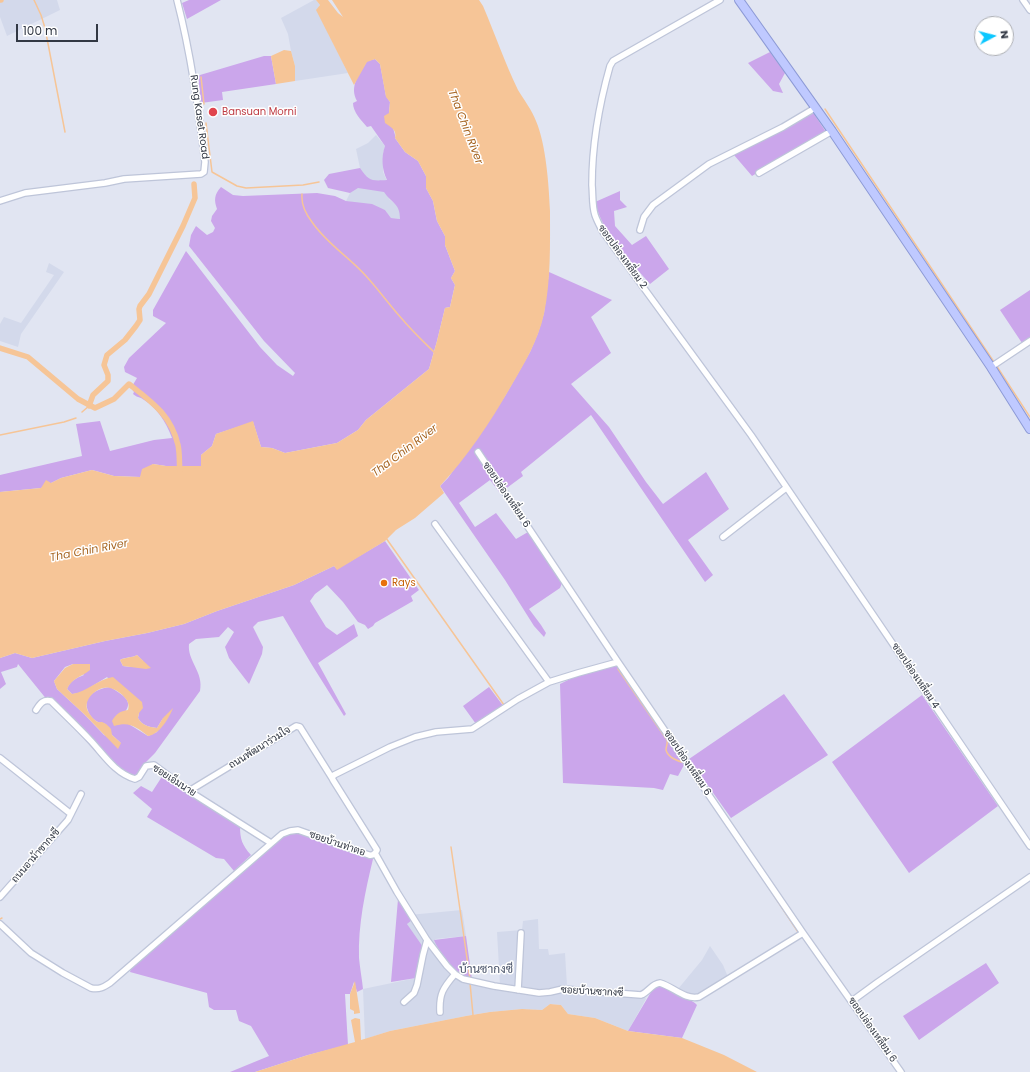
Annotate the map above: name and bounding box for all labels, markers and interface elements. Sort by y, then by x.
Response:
scale bar [18,16,100,42]
north arrow [974,16,1014,56]
text: 100 m [23,22,57,39]
text: N [996,30,1013,40]
street label: Rung Kaset Road [187,74,211,160]
water label: Tha Chin River [445,88,485,166]
marker: Bansuan Morni [207,106,219,118]
place label: Bansuan Morni [222,106,296,118]
street label: ซอยปล่องเหลี่ยม 2 [595,223,649,291]
water label: Tha Chin River [370,422,440,480]
street label: ซอยปล่องเหลี่ยม 6 [480,460,532,530]
water label: Tha Chin River [49,537,129,565]
place label: Rays [392,577,416,589]
marker: Rays [379,578,389,588]
street label: ซอยปล่องเหลี่ยม 4 [889,641,941,711]
street label: ถนนพัฒนาร่วมใจ [227,724,293,772]
street label: ซอยปล่องเหลี่ยม 6 [661,728,713,798]
street label: ซอยเอ็มนาย [150,762,198,800]
street label: ถนนอาม้าซากงซี [9,827,63,885]
street label: ซอยบ้านท่าตอ [307,829,367,859]
district label: บ้านซากงซี [459,963,513,977]
street label: ซอยบ้านซากงซี [560,984,624,1000]
street label: ซอยปล่องเหลี่ยม 6 [845,995,899,1065]

